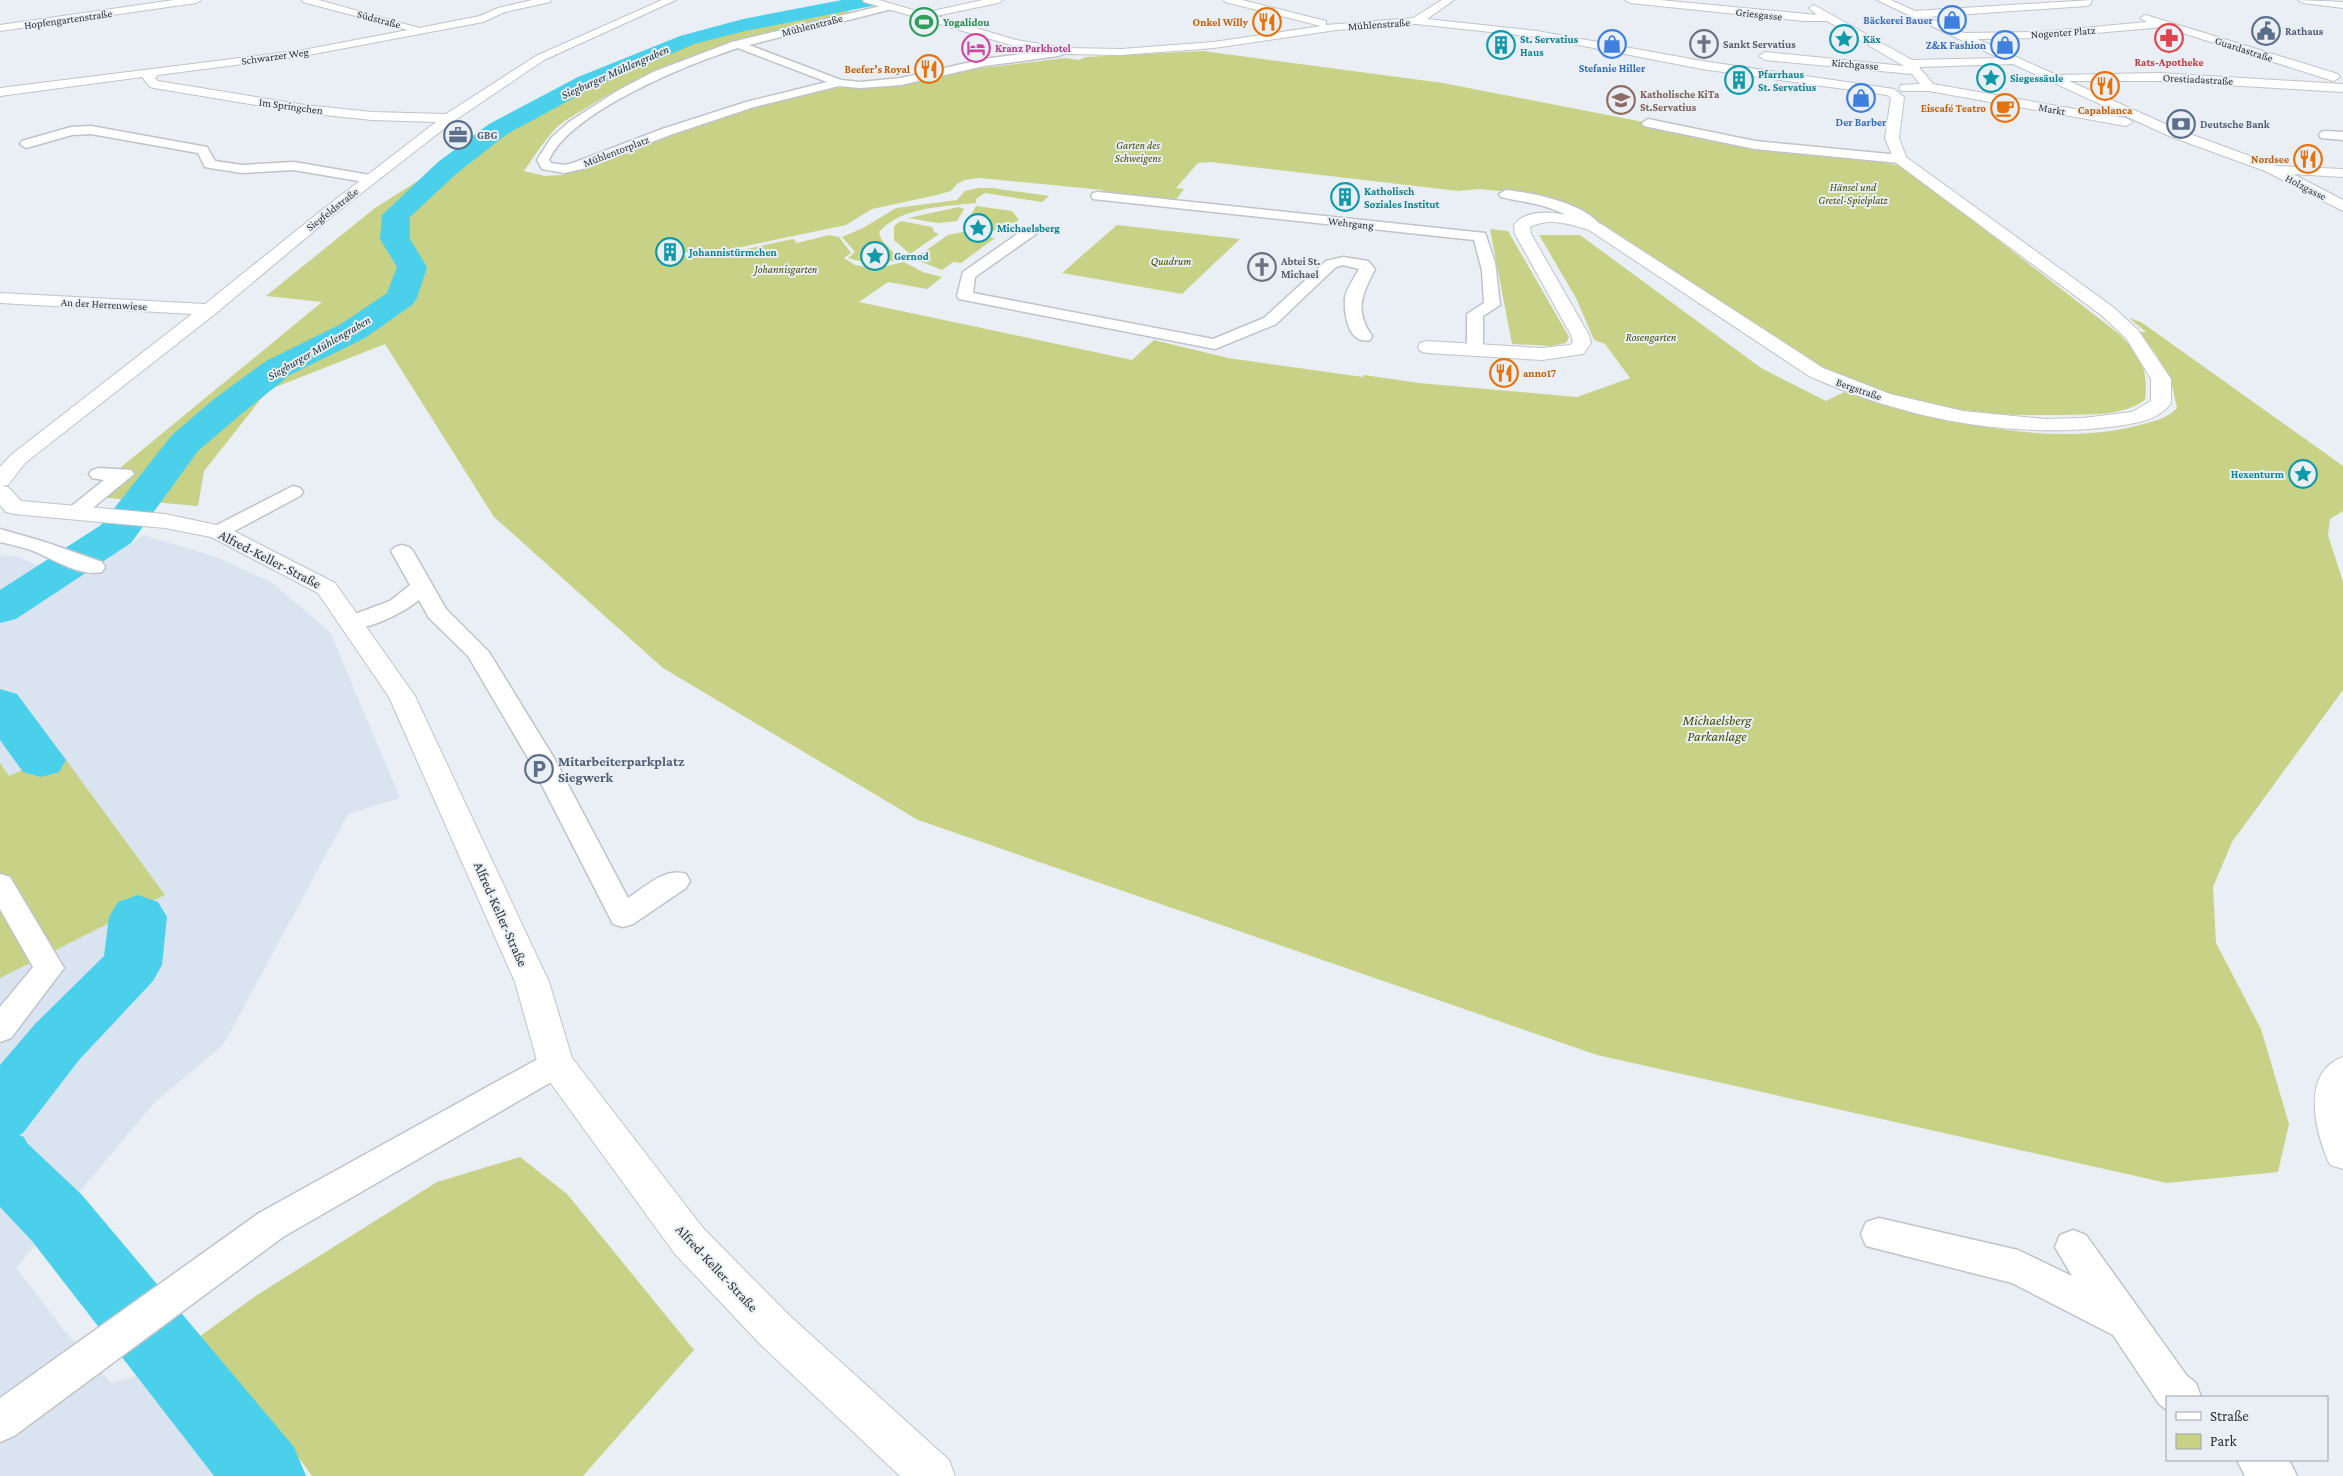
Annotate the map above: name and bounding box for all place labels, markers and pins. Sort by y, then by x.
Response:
shop icon: Bäckerei Bauer [1937,5,1967,35]
sports icon: Yogalidou [909,7,939,37]
restaurant icon: Onkel Willy [1252,7,1282,37]
place label: Bäckerei Bauer [1863,14,1934,26]
place label: Yogalidou [943,16,990,28]
place label: Onkel Willy [1193,16,1249,28]
public building icon: Rathaus [2251,16,2281,46]
pharmacy icon: Rats-Apotheke [2154,23,2184,53]
place icon: Käx [1829,24,1859,54]
place label: Rathaus [2285,25,2324,37]
shop icon: Stefanie Hiller [1597,29,1627,59]
church icon: Sankt Servatius [1689,29,1719,59]
building icon: St. Servatius Haus [1486,30,1516,60]
shop icon: Z&K Fashion [1990,30,2020,60]
hotel icon: Kranz Parkhotel [961,33,991,63]
place label: St. Servatius Haus [1520,33,1579,58]
place label: Käx [1863,33,1881,45]
place label: Sankt Servatius [1723,38,1796,50]
place label: Z&K Fashion [1926,39,1987,51]
place label: Kranz Parkhotel [995,42,1072,54]
restaurant icon: Beefer’s Royal [914,54,944,84]
place label: Rats-Apotheke [2134,56,2204,68]
place label: Stefanie Hiller [1579,62,1646,74]
place label: Beefer’s Royal [844,63,911,75]
place icon: Siegessäule [1976,63,2006,93]
building icon: Pfarrhaus St. Servatius [1724,65,1754,95]
place label: Pfarrhaus St. Servatius [1758,68,1817,93]
restaurant icon: Capablanca [2090,71,2120,101]
place label: Siegessäule [2010,72,2063,84]
shop icon: Der Barber [1846,83,1876,113]
school or university icon: Katholische KiTa St.Servatius [1606,85,1636,115]
place label: Katholische KiTa St.Servatius [1640,88,1720,113]
cafe icon: Eiscafé Teatro [1990,93,2020,123]
place label: Eiscafé Teatro [1921,102,1986,114]
place label: Capablanca [2078,104,2133,116]
bank icon: Deutsche Bank [2166,109,2196,139]
place label: Der Barber [1836,116,1887,128]
place label: Deutsche Bank [2200,118,2271,130]
office icon: GBG [443,120,473,150]
place label: GBG [477,129,498,141]
restaurant icon: Nordsee [2293,144,2323,174]
place label: Nordsee [2251,153,2289,165]
building icon: Katholisch Soziales Institut [1330,182,1360,212]
place label: Katholisch Soziales Institut [1364,185,1440,210]
place icon: Michaelsberg [963,213,993,243]
place label: Michaelsberg [997,222,1060,234]
building icon: Johannistürmchen [655,237,685,267]
place icon: Gernod [860,241,890,271]
place label: Johannistürmchen [688,246,778,258]
place label: Gernod [894,250,929,262]
church icon: Abtei St. Michael [1247,252,1277,282]
place label: Abtei St. Michael [1280,255,1320,280]
restaurant icon: anno17 [1489,358,1519,388]
place label: anno17 [1523,367,1556,379]
place icon: Hexenturm [2288,459,2318,489]
place label: Hexenturm [2231,468,2285,480]
place label: Mitarbeiterparkplatz Siegwerk [558,753,685,785]
parking icon: Mitarbeiterparkplatz Siegwerk [524,754,554,784]

